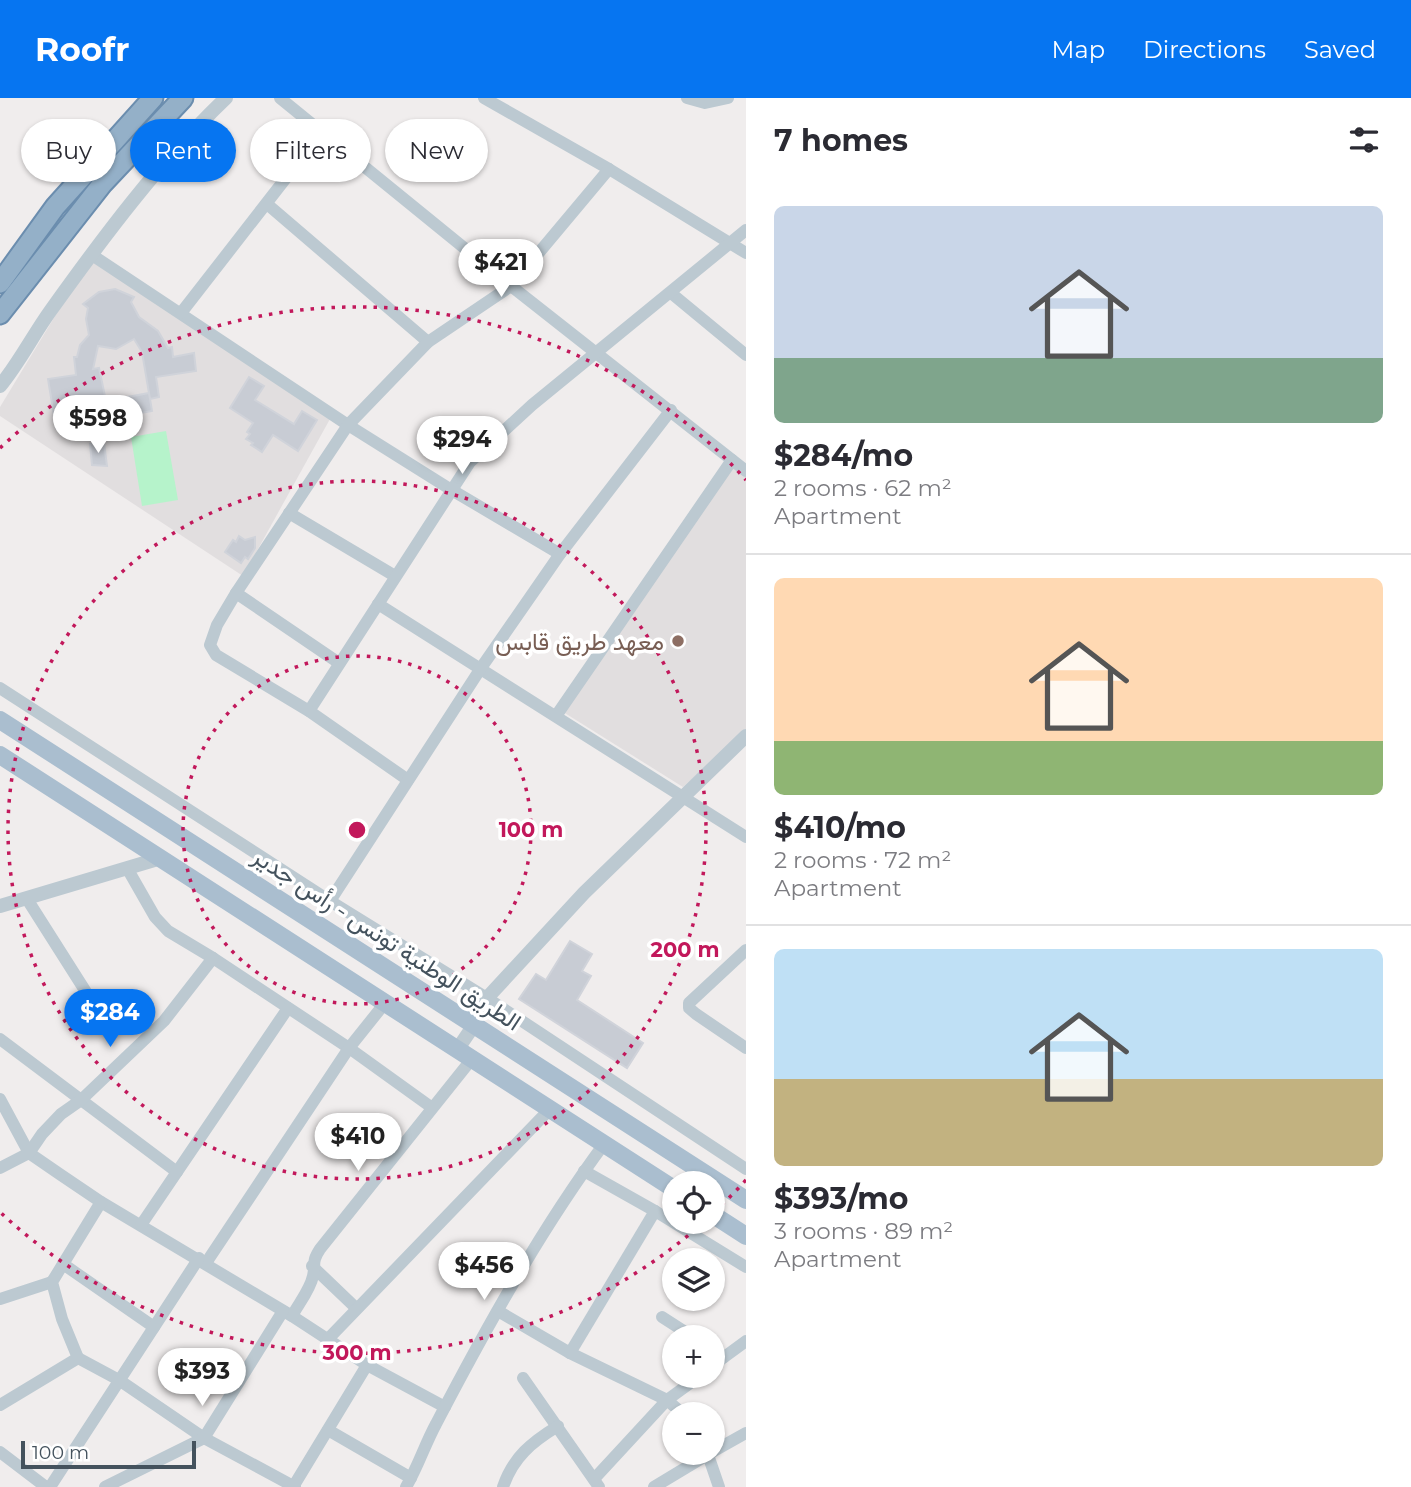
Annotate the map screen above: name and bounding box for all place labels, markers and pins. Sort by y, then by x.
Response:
pin: $421 [460,240,542,299]
pin: $598 [57,396,139,455]
pin: $294 [421,416,503,476]
place label: معهد طريق قابس [495,627,664,657]
marker: معهد طريق قابس [670,633,686,649]
centre of rings [345,818,369,842]
pin: $284 [69,990,151,1049]
pin: $410 [317,1114,399,1173]
pin: $456 [443,1242,525,1302]
pin: $393 [161,1348,243,1408]

